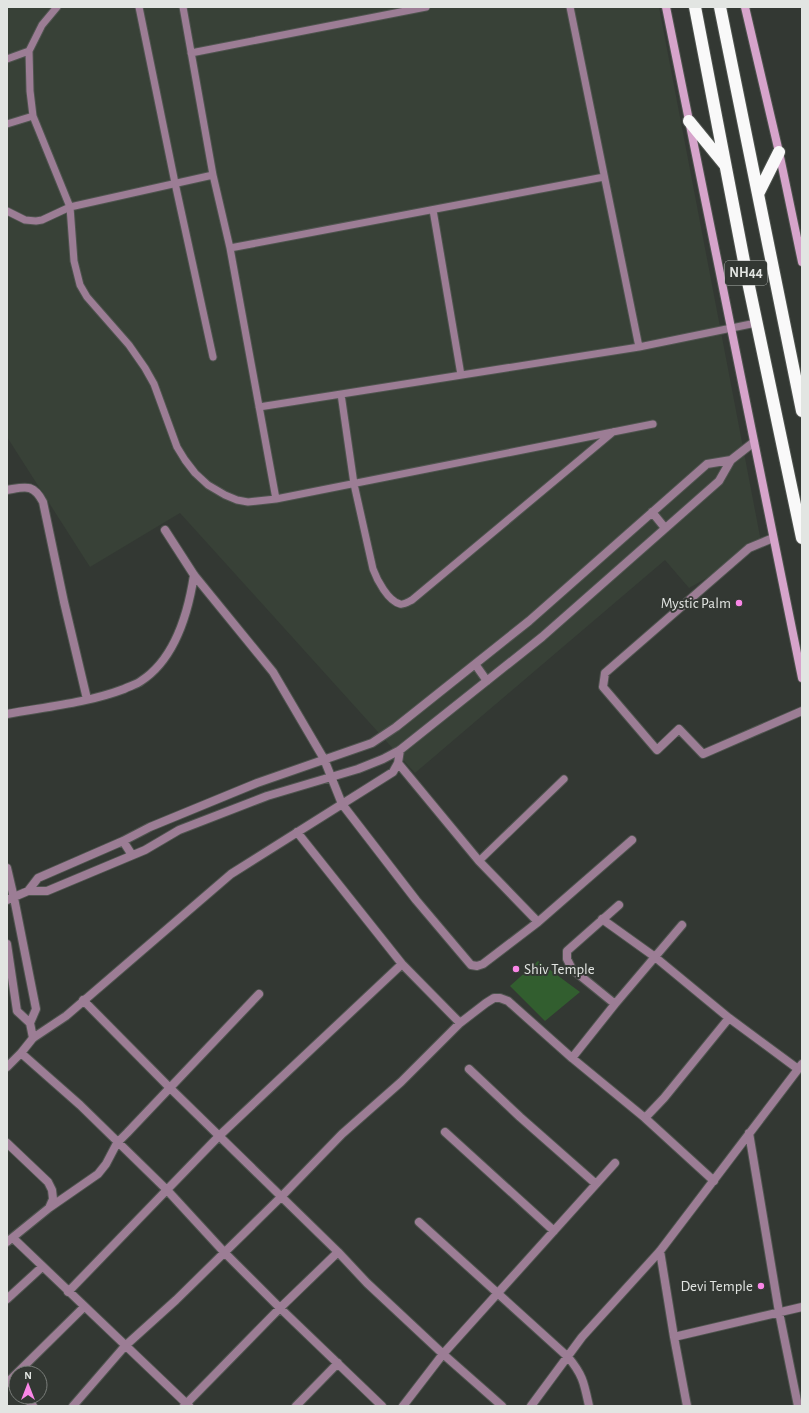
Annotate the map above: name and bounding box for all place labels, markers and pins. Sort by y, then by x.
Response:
place label: Mystic Palm [661,596,731,611]
marker: Mystic Palm [734,598,744,608]
place label: Shiv Temple [524,962,595,977]
marker: Shiv Temple [511,964,521,974]
place label: Devi Temple [680,1279,753,1294]
marker: Devi Temple [756,1281,766,1291]

